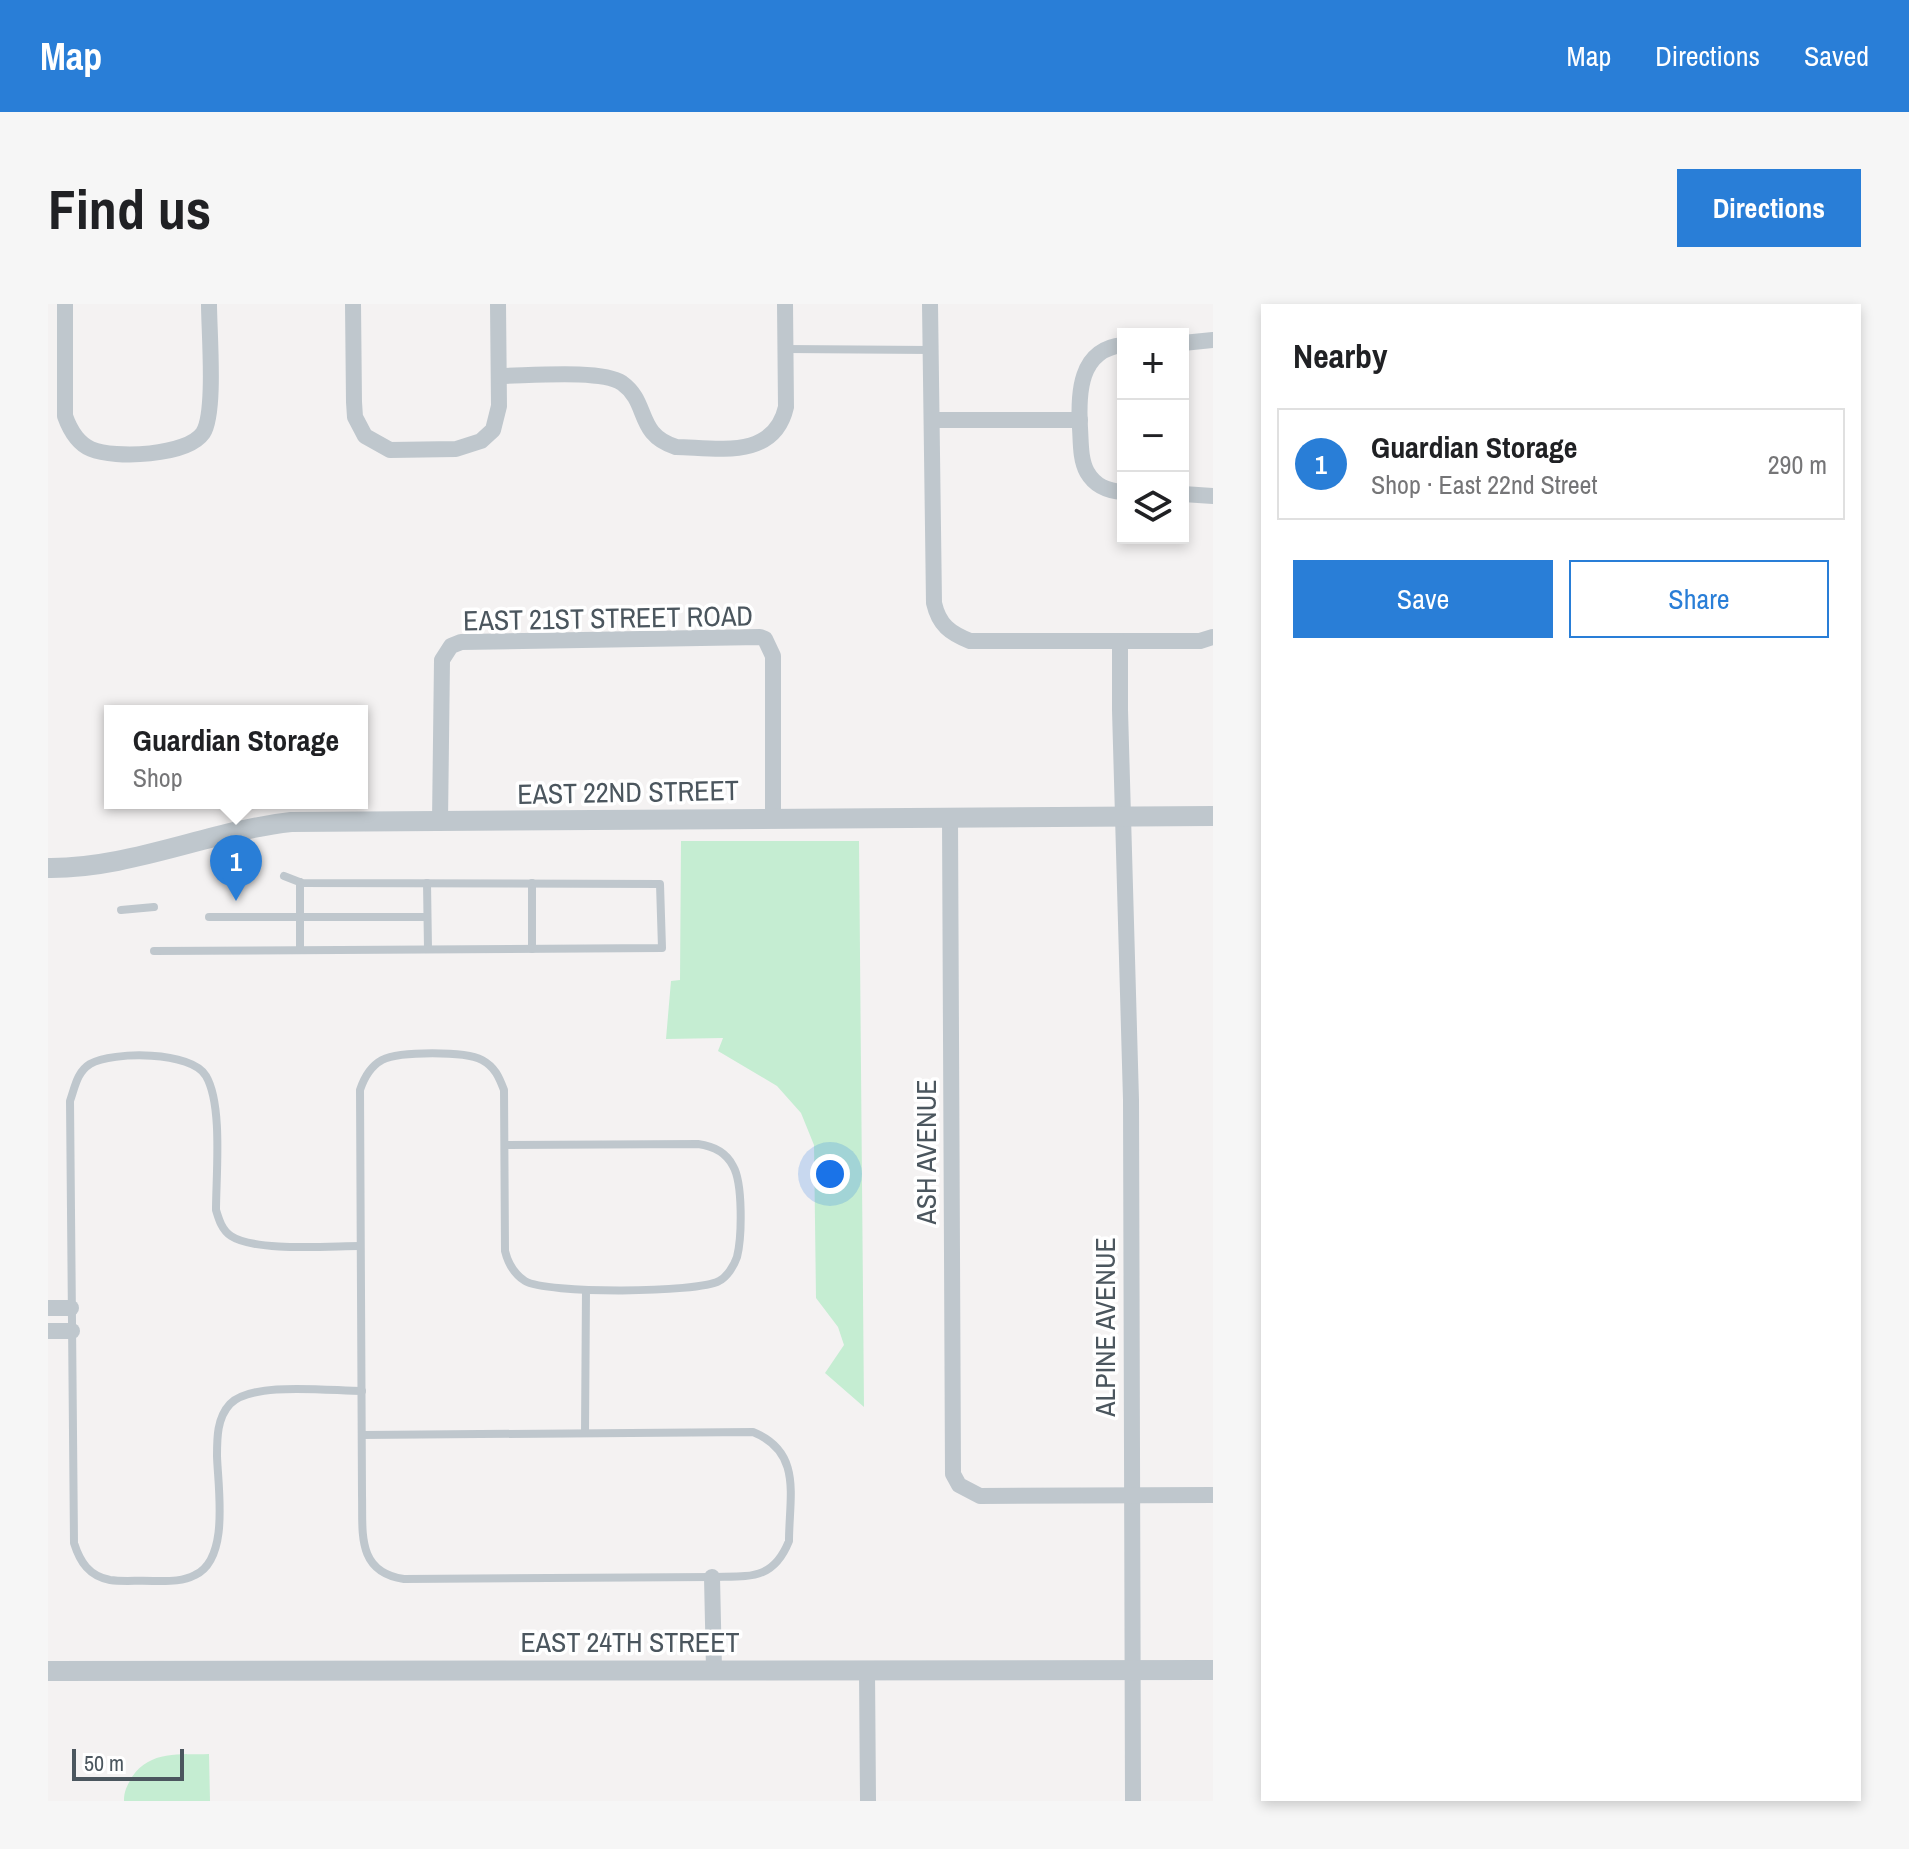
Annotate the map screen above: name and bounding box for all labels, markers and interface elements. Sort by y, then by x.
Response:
text: Map [40,31,102,82]
text: Map [1567,37,1611,75]
text: Directions [1655,37,1760,75]
text: Saved [1804,37,1869,75]
button: Directions [1677,169,1861,247]
text: Find us [48,171,211,246]
map controls [1117,328,1189,544]
button: + [1117,328,1189,400]
text: Nearby [1293,333,1388,379]
button: − [1117,400,1189,472]
text: Guardian Storage [1371,427,1577,467]
text: 1 [1315,447,1327,482]
text: 290 m [1768,447,1827,482]
text: Shop · East 22nd Street [1371,467,1597,502]
button: layers [1117,472,1189,544]
button: Save [1293,560,1553,638]
button: Share [1569,560,1829,638]
street label: EAST 21ST STREET ROAD [463,596,753,640]
popup [104,705,368,809]
text: Guardian Storage [133,720,339,760]
text: Shop [133,760,183,795]
street label: EAST 22ND STREET [517,771,739,813]
pin: 1 [210,835,262,901]
street label: ASH AVENUE [907,1079,945,1226]
your location [810,1154,850,1194]
street label: ALPINE AVENUE [1086,1237,1124,1418]
street label: EAST 24TH STREET [520,1623,740,1661]
scale bar [72,1745,184,1781]
text: 50 m [84,1748,124,1778]

